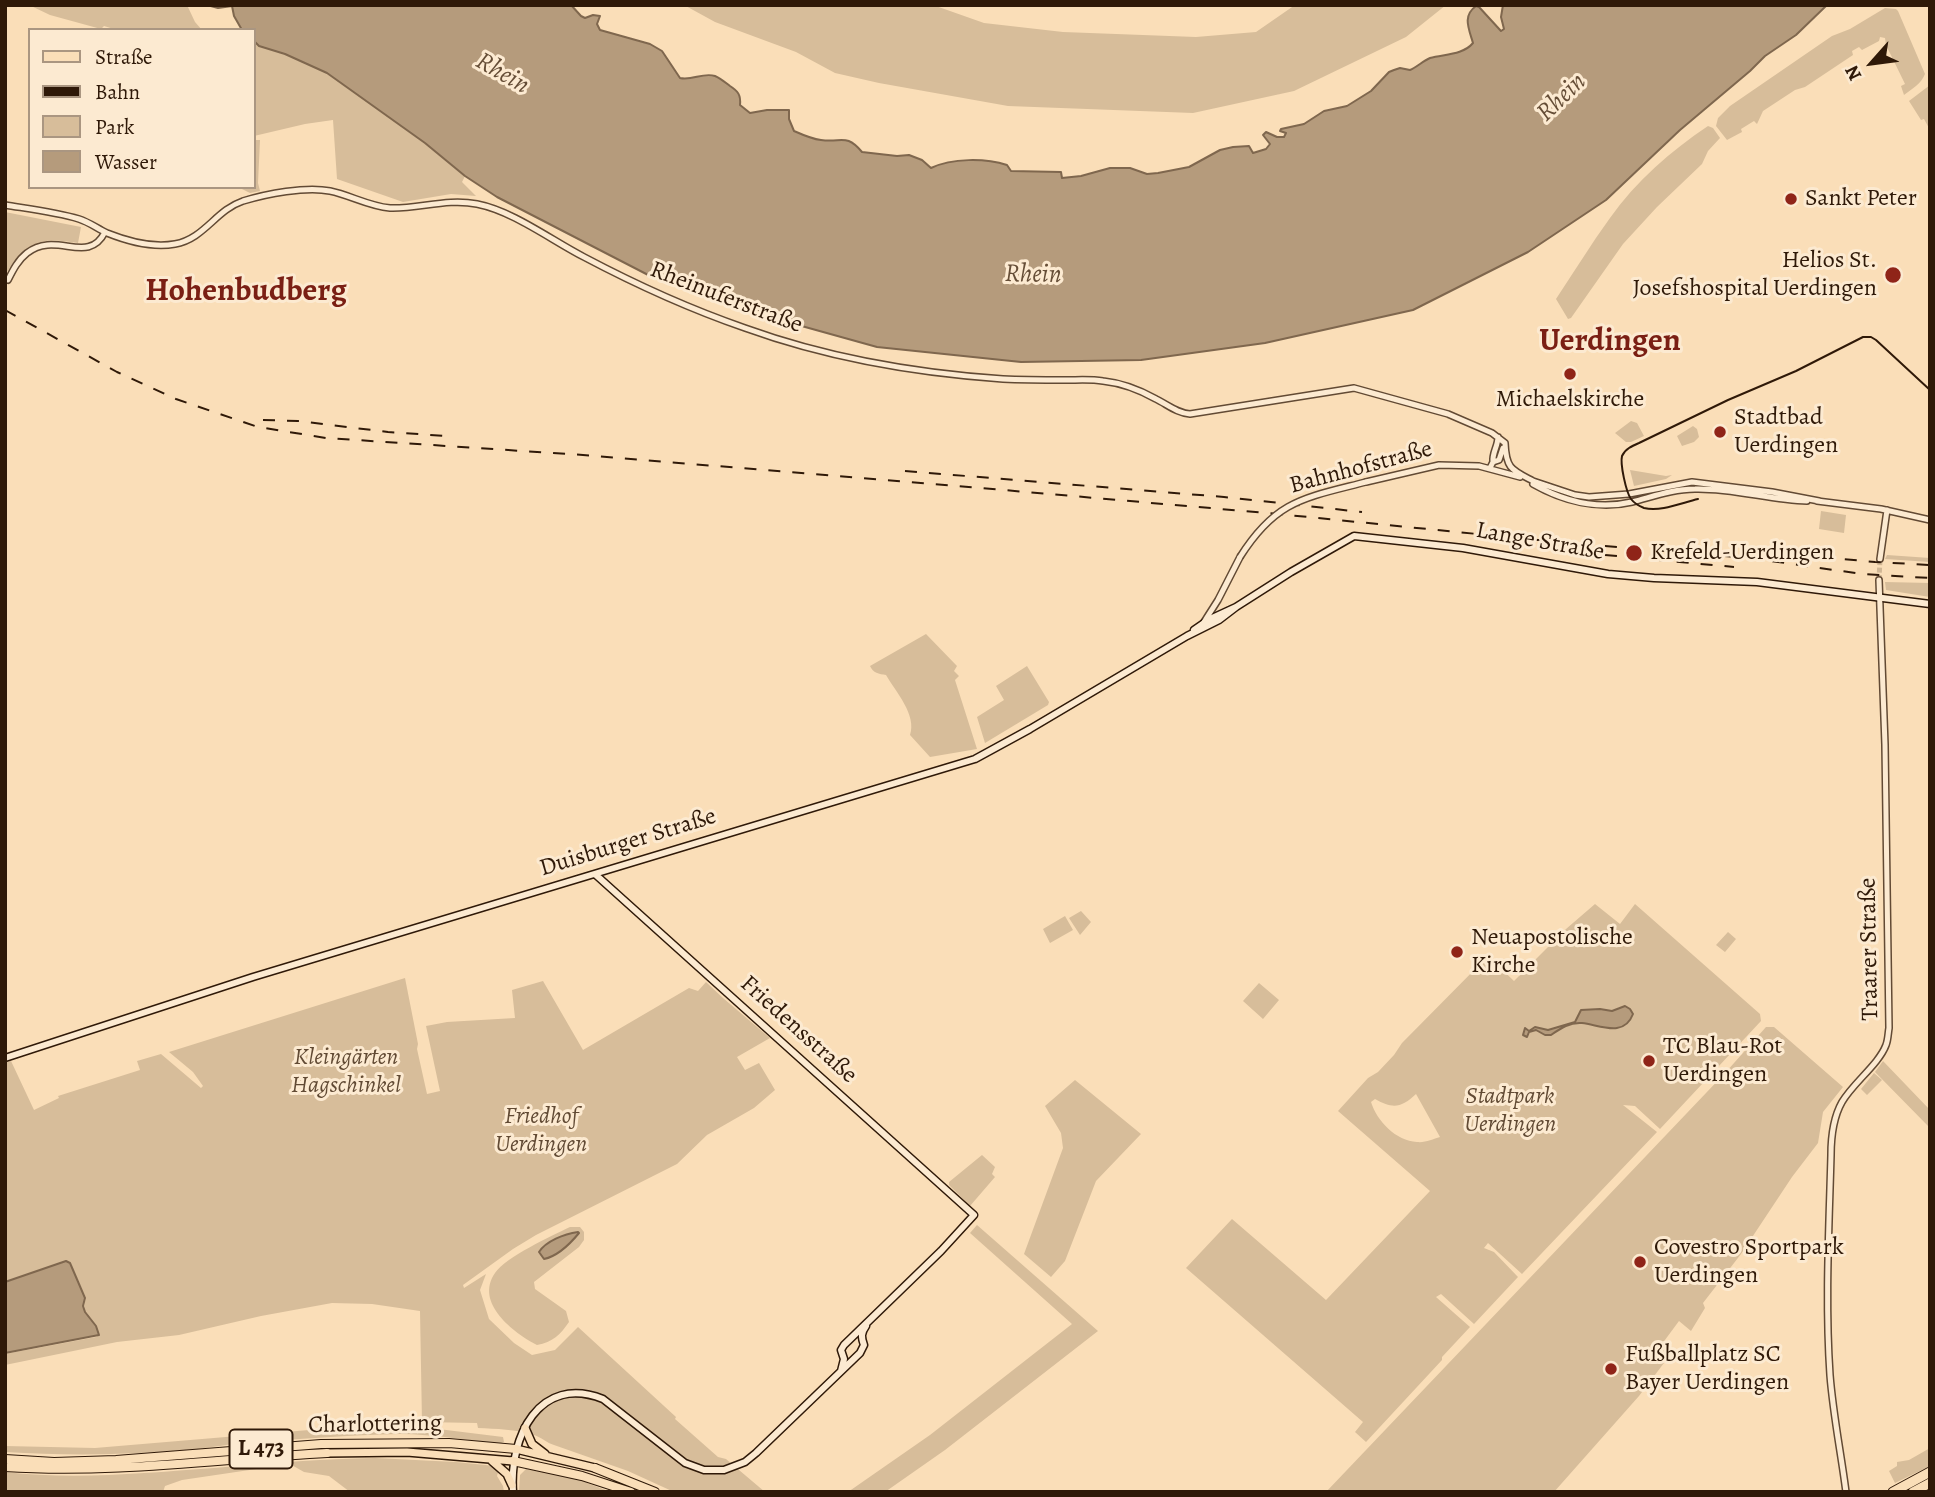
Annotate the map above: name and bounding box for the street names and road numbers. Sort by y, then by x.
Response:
street label: Rheinuferstraße [646,256,806,340]
street label: Bahnhofstraße [1286,435,1436,501]
street label: Lange Straße [1474,517,1606,567]
street label: Duisburger Straße [536,802,720,884]
street label: Traarer Straße [1854,877,1886,1021]
street label: Friedensstraße [734,970,862,1090]
street label: Charlottering [308,1409,442,1441]
road number: L 473 [230,1430,292,1468]

